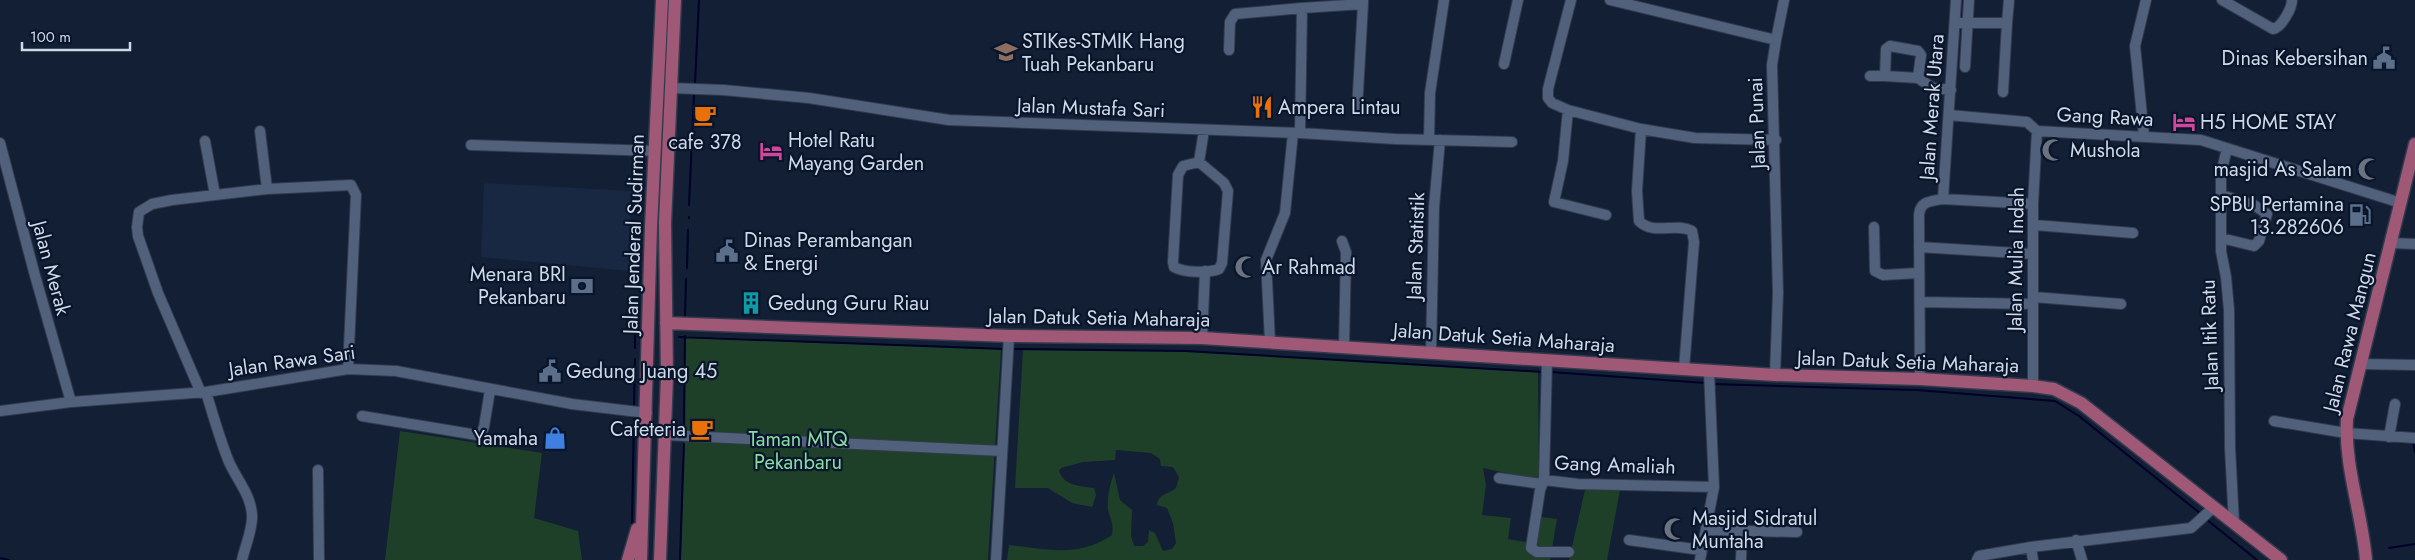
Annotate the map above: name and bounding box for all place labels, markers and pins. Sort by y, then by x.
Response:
place label: STIKes-STMIK Hang Tuah Pekanbaru [1022,27,1185,79]
school or university icon: STIKes-STMIK Hang Tuah Pekanbaru [993,39,1019,65]
place label: Dinas Kebersihan [2222,44,2368,73]
public building icon: Dinas Kebersihan [2371,45,2397,71]
place label: Ampera Lintau [1278,93,1401,122]
restaurant icon: Ampera Lintau [1249,94,1275,120]
cafe icon: cafe 378 [692,102,718,128]
place label: H5 HOME STAY [2200,108,2337,137]
hotel icon: H5 HOME STAY [2171,109,2197,135]
place label: Hotel Ratu Mayang Garden [788,126,924,178]
place label: cafe 378 [668,128,742,157]
place label: Mushola [2070,136,2140,165]
mosque icon: Mushola [2040,137,2066,163]
hotel icon: Hotel Ratu Mayang Garden [758,138,784,164]
place label: masjid As Salam [2213,155,2352,184]
mosque icon: masjid As Salam [2356,156,2382,182]
place label: SPBU Pertamina 13.282606 [2210,190,2344,242]
fuel station icon: SPBU Pertamina 13.282606 [2347,202,2373,228]
place label: Dinas Perambangan & Energi [744,226,913,278]
public building icon: Dinas Perambangan & Energi [714,238,740,264]
place label: Ar Rahmad [1262,253,1356,282]
mosque icon: Ar Rahmad [1233,254,1259,280]
place label: Menara BRI Pekanbaru [470,260,566,312]
bank icon: Menara BRI Pekanbaru [569,273,595,299]
place label: Gedung Guru Riau [768,289,929,318]
building icon: Gedung Guru Riau [738,290,764,316]
place label: Gedung Juang 45 [566,357,717,386]
public building icon: Gedung Juang 45 [537,358,563,384]
place label: Cafeteria [610,415,686,444]
cafe icon: Cafeteria [689,416,715,442]
place label: Yamaha [474,424,538,453]
shop icon: Yamaha [542,425,568,451]
place label: Masjid Sidratul Muntaha [1692,504,1817,556]
mosque icon: Masjid Sidratul Muntaha [1662,516,1688,542]

